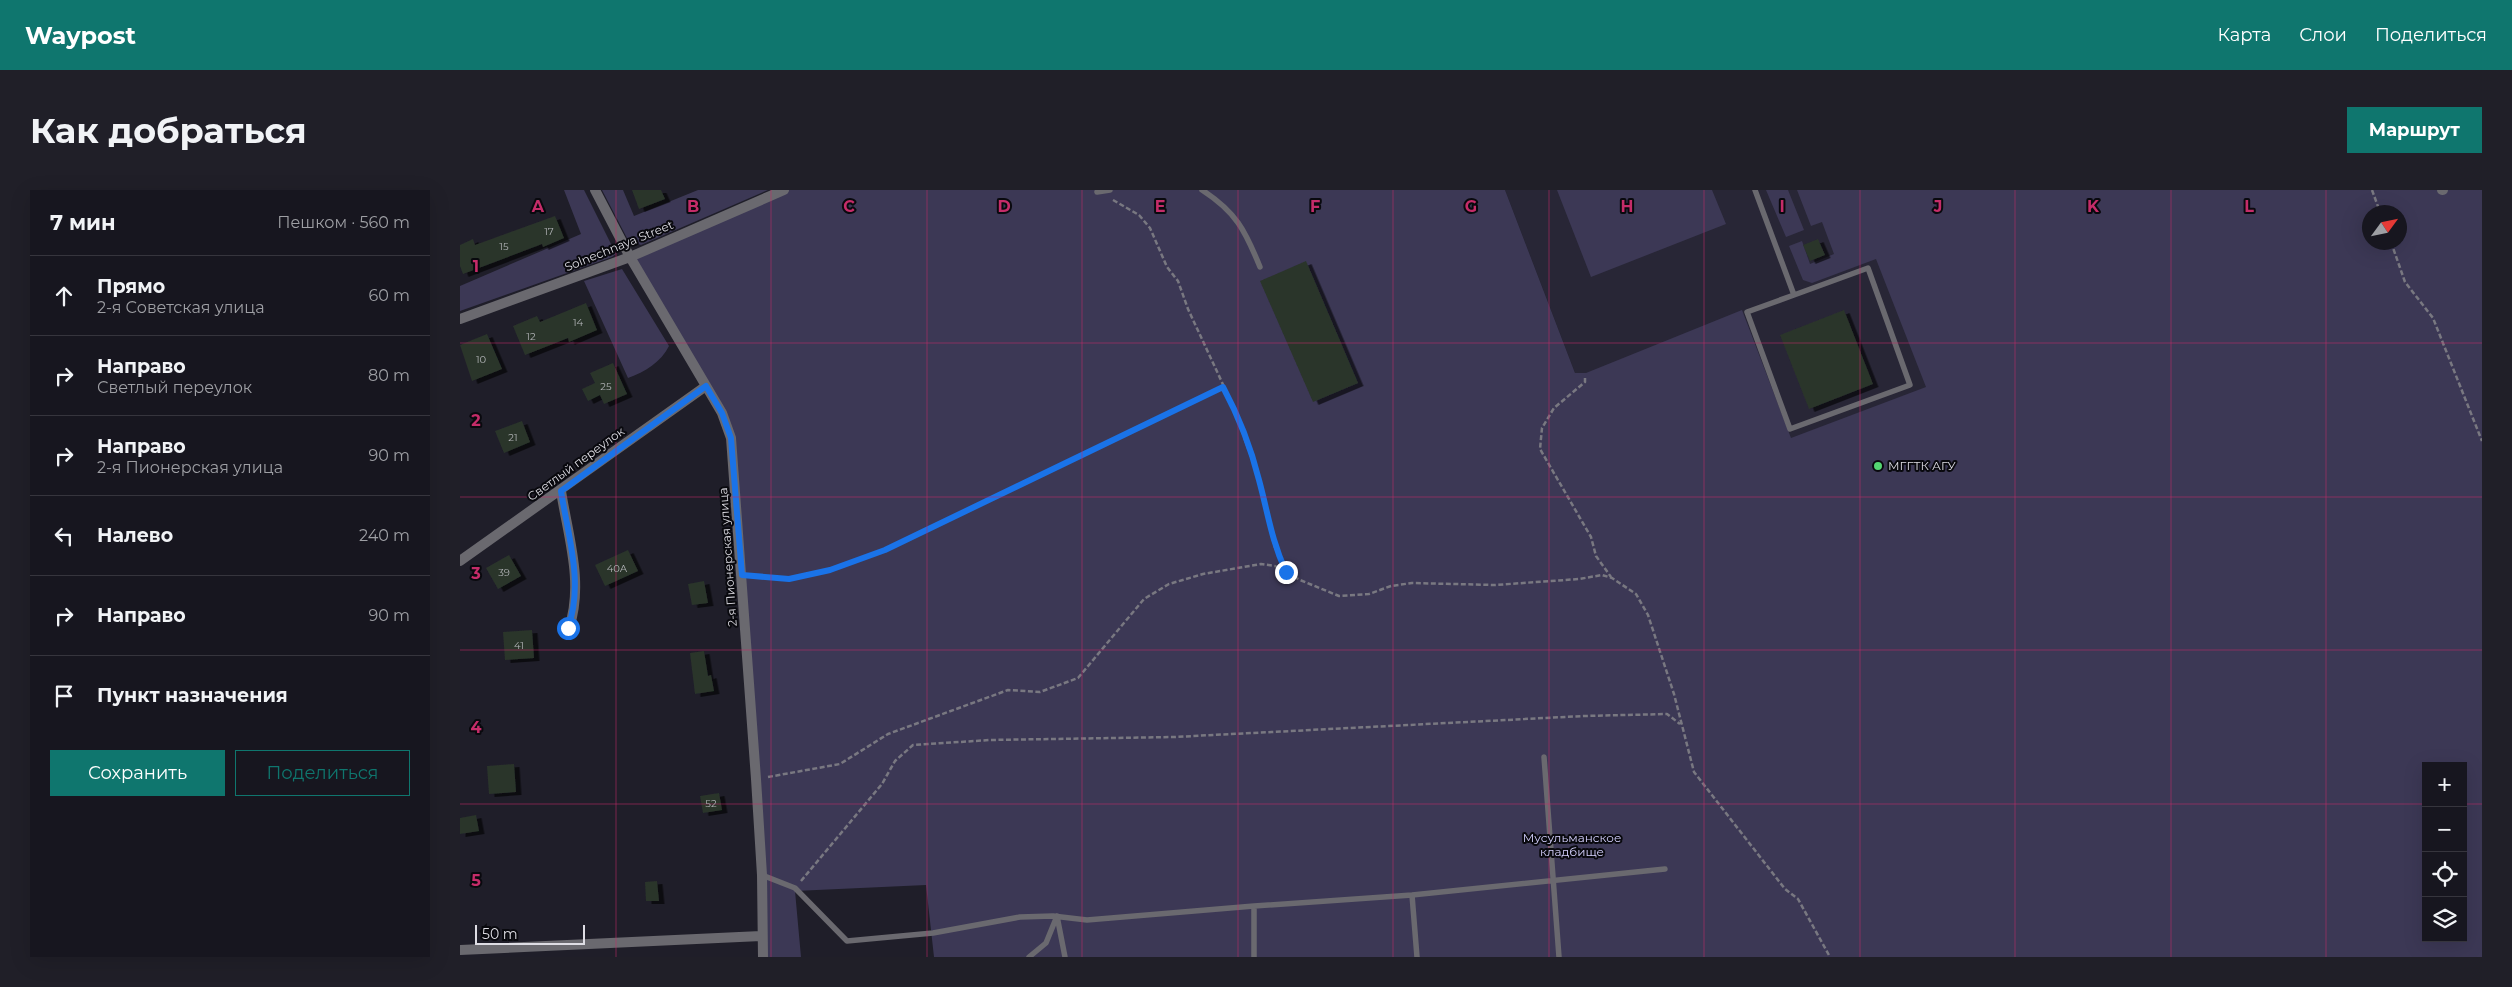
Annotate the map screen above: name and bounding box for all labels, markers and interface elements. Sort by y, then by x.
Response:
text: Waypost [25,21,136,50]
text: Карта [2217,24,2271,46]
text: Слои [2299,24,2347,46]
text: Поделиться [2375,24,2487,46]
button: Маршрут [2347,107,2482,153]
text: Как добраться [30,109,307,152]
text: A [531,197,545,216]
text: B [687,197,699,216]
text: C [843,197,855,216]
text: D [997,197,1011,216]
text: E [1155,197,1165,216]
text: F [1310,197,1320,216]
text: G [1465,197,1477,216]
text: H [1621,197,1633,216]
text: I [1779,197,1785,216]
text: J [1933,197,1942,216]
text: K [2087,197,2100,216]
text: L [2244,197,2254,216]
north arrow [2362,205,2407,250]
text: 7 мин [50,210,116,235]
text: Пешком · 560 m [277,213,410,232]
street label: Solnechnaya Street [562,217,676,274]
house number: 17 [544,225,554,238]
house number: 15 [499,240,509,253]
text: 1 [473,257,479,276]
text: Прямо [97,275,165,298]
icon: ahead [50,282,78,310]
text: 60 m [368,286,410,305]
text: 2-я Советская улица [97,298,265,317]
house number: 14 [573,316,583,329]
house number: 12 [526,330,536,343]
house number: 10 [476,353,486,366]
text: Направо [97,355,186,378]
icon: right [50,362,78,390]
text: 80 m [368,366,410,385]
text: Светлый переулок [97,378,252,397]
house number: 25 [600,380,612,393]
text: 2 [471,411,481,430]
street label: Светлый переулок [524,423,627,504]
house number: 21 [508,431,518,444]
text: Направо [97,435,186,458]
icon: right [50,442,78,470]
text: 90 m [368,446,410,465]
text: 2-я Пионерская улица [97,458,283,477]
place label: МГГТК АГУ [1888,458,1956,473]
marker: МГГТК АГУ [1872,460,1884,472]
street label: 2-я Пионерская улица [715,487,740,627]
icon: left [50,522,78,550]
text: Налево [97,524,173,547]
text: 240 m [359,526,410,545]
route end [1275,561,1298,584]
house number: 40А [607,562,628,575]
text: 3 [470,564,481,583]
house number: 39 [498,566,510,579]
icon: right [50,602,78,630]
text: Направо [97,604,186,627]
text: 90 m [368,606,410,625]
route start [557,617,580,640]
house number: 41 [514,639,524,652]
icon: arrive [50,682,78,710]
text: Пункт назначения [97,684,288,707]
text: 4 [470,718,482,737]
button: Сохранить [50,750,225,796]
button: Поделиться [235,750,410,796]
map controls [2422,762,2467,942]
button: + [2422,762,2467,807]
house number: 52 [705,797,717,810]
button: − [2422,807,2467,852]
park label: Мусульманское кладбище [1523,830,1621,859]
button: locate [2422,852,2467,897]
text: 5 [471,871,481,890]
button: layers [2422,897,2467,942]
scale bar [475,922,585,945]
text: 50 m [482,925,518,943]

